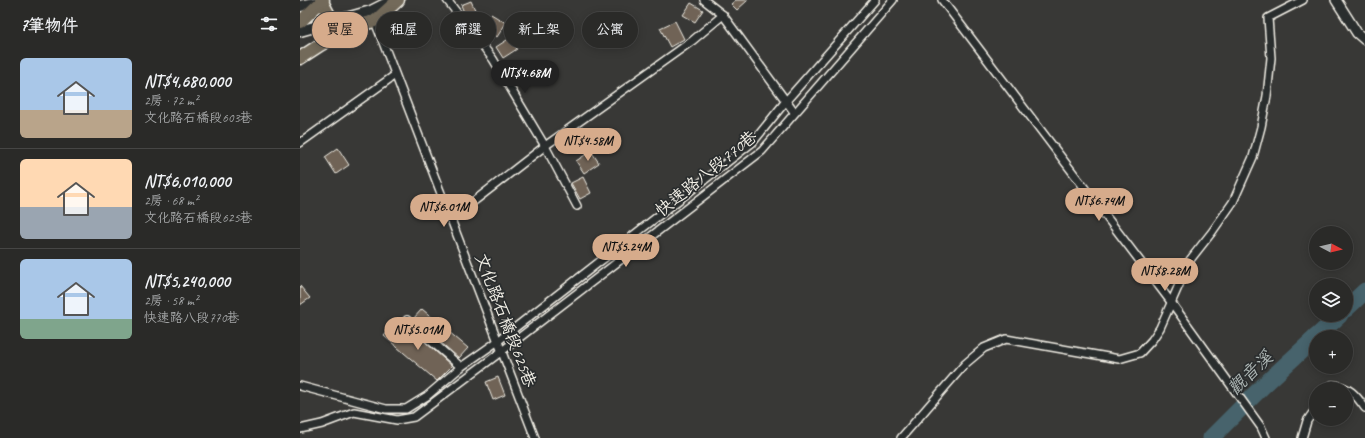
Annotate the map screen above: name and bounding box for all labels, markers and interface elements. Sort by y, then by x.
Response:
chip: 買屋 [312,12,368,48]
chip: 租屋 [376,12,432,48]
chip: 篩選 [440,12,496,48]
chip: 新上架 [504,12,574,48]
chip: 公寓 [582,12,638,48]
icon: filters [258,13,280,35]
text: 7筆物件 [20,15,79,36]
pin: NT$4.68M [484,60,566,94]
text: NT$4.68M [500,65,550,81]
text: NT$4,680,000 [144,71,231,92]
icon: home [52,74,100,122]
text: 2房 · 72 m² [144,93,198,109]
text: 文化路石橋段603巷 [144,110,253,126]
street label: 快速路八段770巷 [651,125,762,221]
pin: NT$4.58M [547,128,629,162]
text: NT$4.58M [563,133,613,149]
text: NT$6,010,000 [144,171,231,192]
icon: home [52,175,100,223]
pin: NT$6.74M [1058,188,1140,222]
text: 2房 · 68 m² [144,193,198,209]
text: NT$6.74M [1074,193,1124,209]
pin: NT$6.01M [403,194,485,228]
text: NT$6.01M [419,199,469,215]
text: 文化路石橋段625巷 [144,210,253,226]
north arrow [1309,226,1353,270]
map controls [1309,226,1353,426]
pin: NT$5.24M [585,234,667,268]
text: NT$5.24M [601,239,651,255]
street label: 文化路石橋段625巷 [470,250,541,391]
pin: NT$8.28M [1124,258,1206,292]
text: NT$8.28M [1140,263,1190,279]
text: NT$5,240,000 [144,271,230,292]
icon: home [52,275,100,323]
button: layers [1309,278,1353,322]
text: 2房 · 58 m² [144,293,198,309]
text: 快速路八段770巷 [144,310,240,326]
pin: NT$5.01M [377,317,459,351]
text: NT$5.01M [393,322,443,338]
button: + [1309,330,1353,374]
water label: 觀音溪 [1223,346,1278,400]
button: − [1309,382,1353,426]

